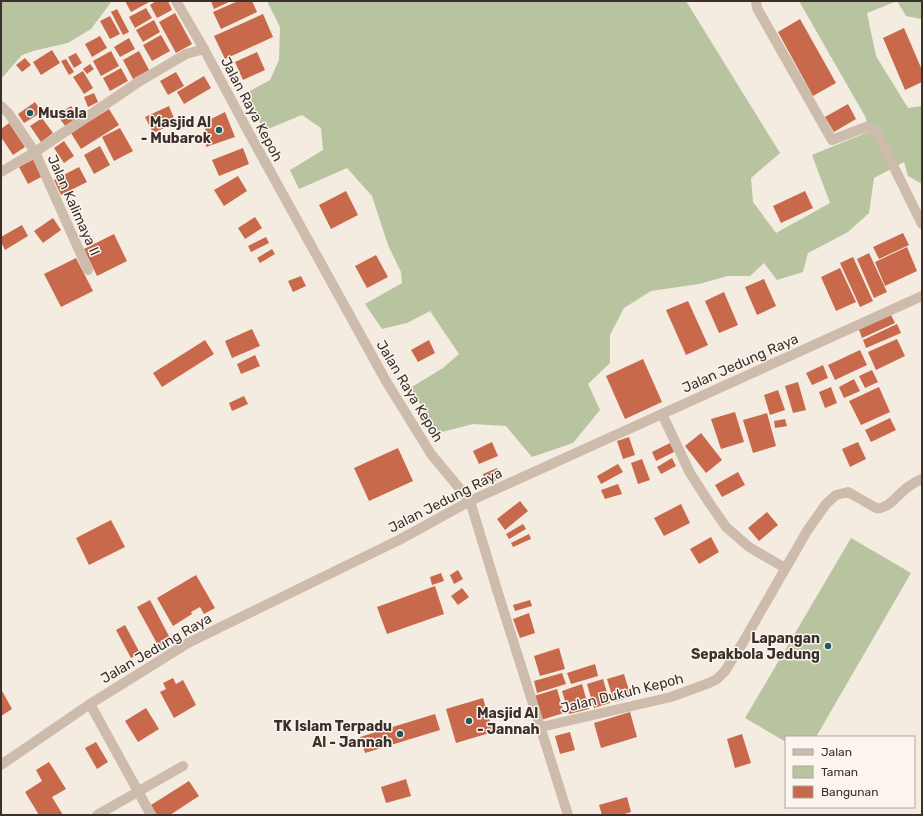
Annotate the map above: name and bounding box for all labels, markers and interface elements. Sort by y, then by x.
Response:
street label: Jalan Raya Kepoh [217,54,286,164]
place label: Musala [38,105,87,122]
marker: Musala [25,108,35,118]
place label: Masjid Al - Mubarok [141,114,212,147]
marker: Masjid Al - Mubarok [214,125,224,135]
street label: Jalan Kalimaya II [44,152,103,258]
street label: Jalan Jedung Raya [680,330,801,397]
street label: Jalan Raya Kepoh [372,337,447,445]
street label: Jalan Jedung Raya [386,464,505,536]
street label: Jalan Jedung Raya [98,610,215,687]
place label: Lapangan Sepakbola Jedung [691,630,820,663]
marker: Lapangan Sepakbola Jedung [823,641,833,651]
street label: Jalan Dukuh Kepoh [559,670,685,717]
place label: Masjid Al - Jannah [477,705,540,738]
marker: Masjid Al - Jannah [464,716,474,726]
place label: TK Islam Terpadu Al - Jannah [274,718,392,751]
marker: TK Islam Terpadu Al - Jannah [395,729,405,739]
legend [785,736,915,808]
text: Jalan [821,745,852,759]
text: Taman [821,765,858,779]
text: Bangunan [821,785,878,799]

